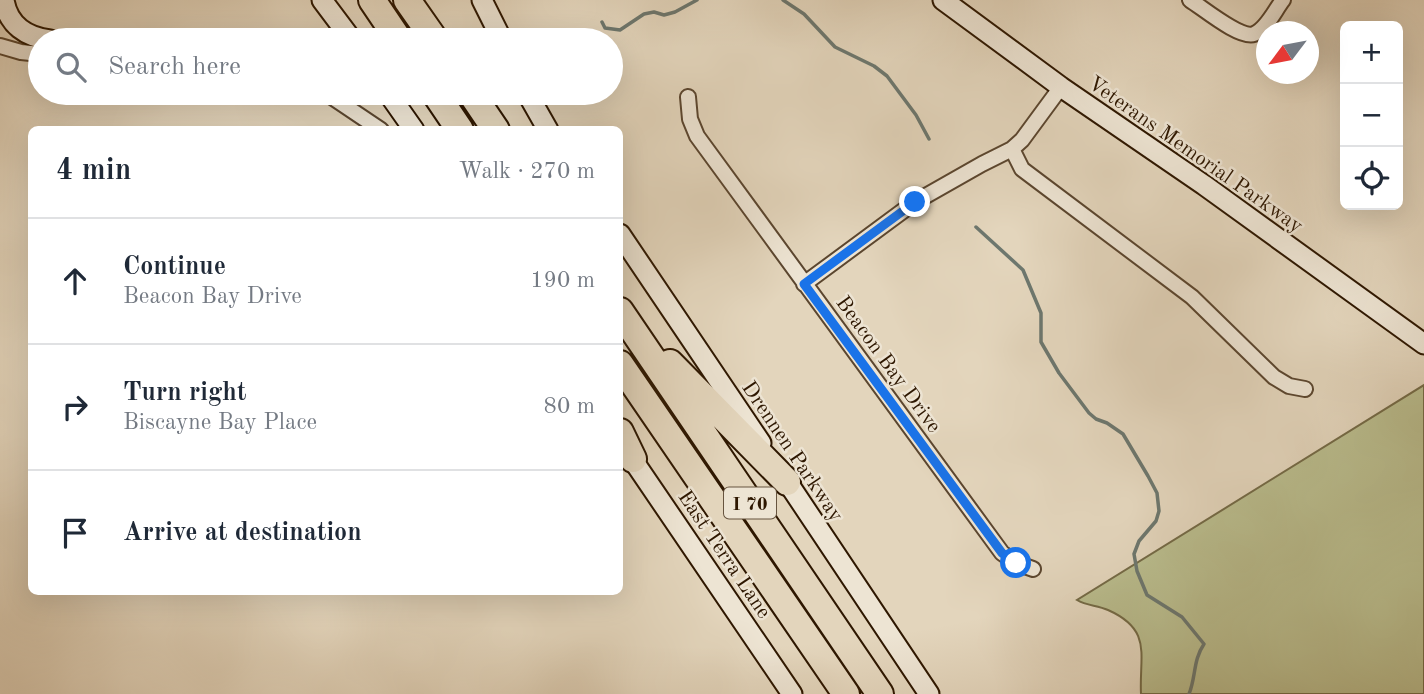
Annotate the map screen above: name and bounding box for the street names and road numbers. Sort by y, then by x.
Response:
street label: Veterans Memorial Parkway [1084,73,1306,237]
street label: Beacon Bay Drive [831,293,944,437]
street label: Drennen Parkway [737,378,846,526]
street label: East Terra Lane [673,487,774,623]
road number: I 70 [724,488,776,518]

